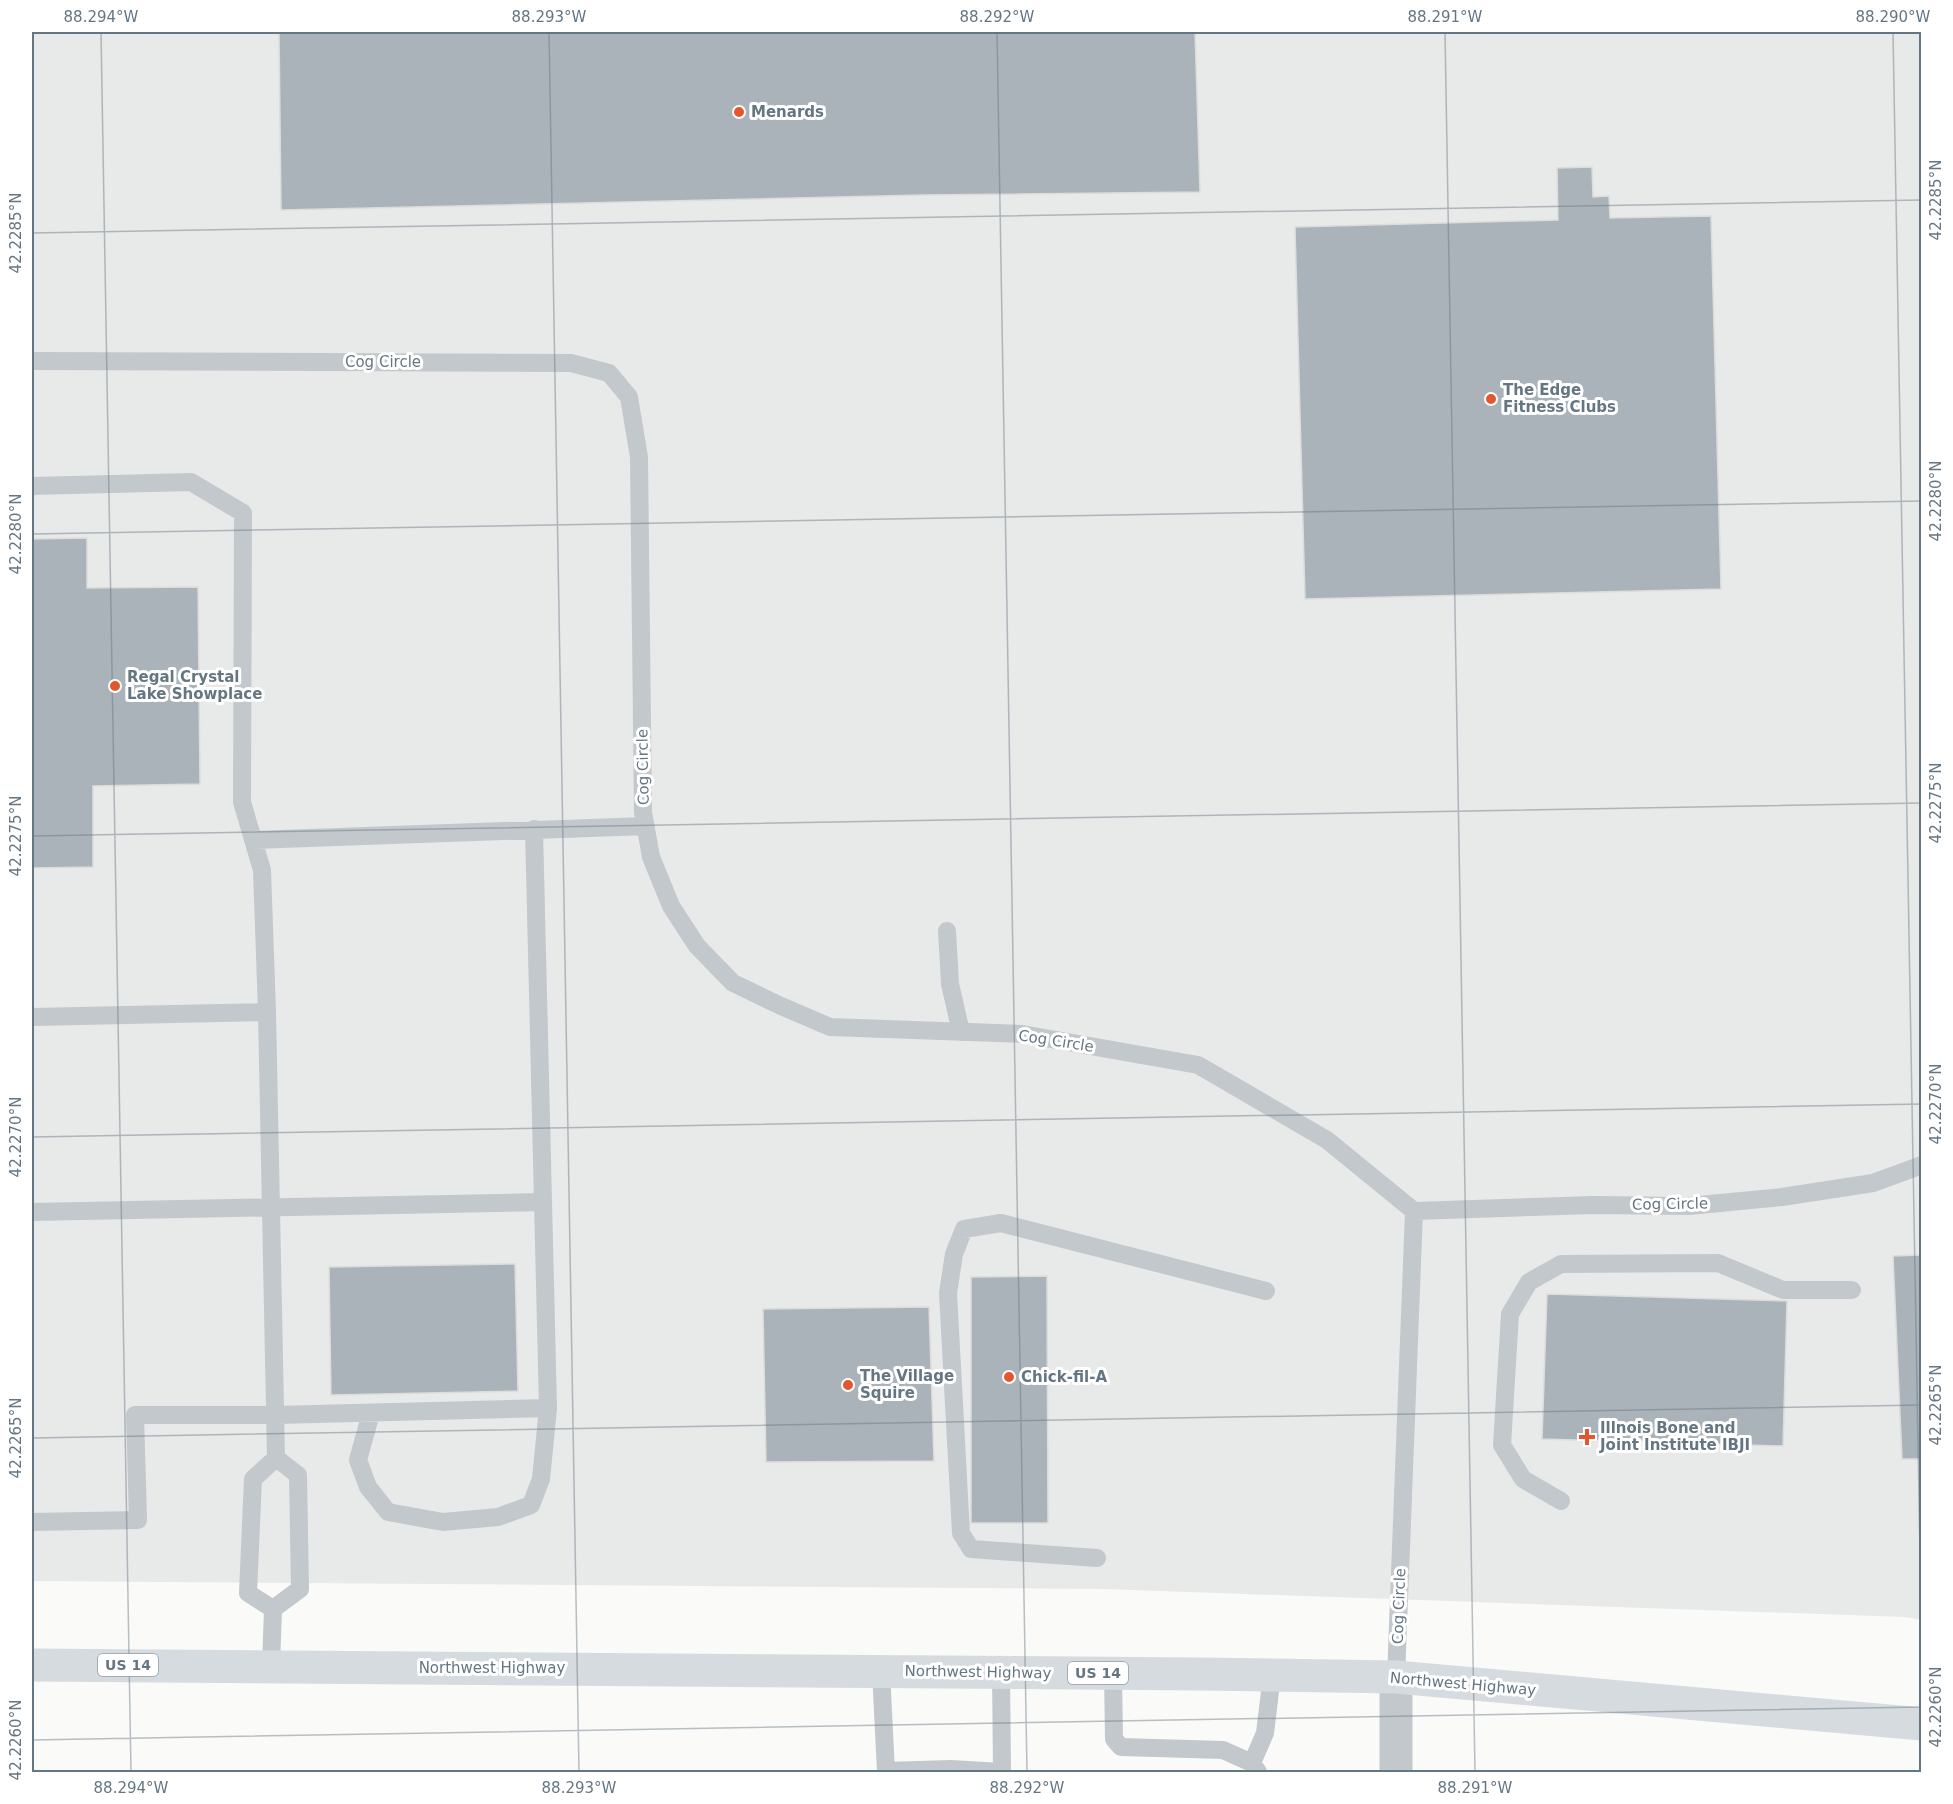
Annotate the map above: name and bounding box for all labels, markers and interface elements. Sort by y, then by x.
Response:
text: 88.294°W [64,8,139,26]
text: 88.293°W [512,8,587,26]
text: 88.292°W [960,8,1035,26]
text: 88.291°W [1408,8,1483,26]
text: 88.290°W [1856,8,1931,26]
place label: Menards [751,103,824,121]
marker: Menards [732,105,746,119]
text: 42.2285°N [1927,160,1945,240]
text: 42.2285°N [7,193,25,273]
street label: Cog Circle [345,353,421,371]
place label: The Edge Fitness Clubs [1503,381,1616,416]
marker: The Edge Fitness Clubs [1484,392,1498,406]
text: 42.2280°N [1927,461,1945,541]
text: 42.2280°N [7,494,25,574]
place label: Regal Crystal Lake Showplace [127,668,262,703]
marker: Regal Crystal Lake Showplace [108,679,122,693]
street label: Cog Circle [633,729,653,805]
text: 42.2275°N [1927,763,1945,843]
text: 42.2275°N [7,796,25,876]
street label: Cog Circle [1017,1026,1095,1056]
text: 42.2270°N [1927,1064,1945,1144]
text: 42.2270°N [7,1097,25,1177]
street label: Cog Circle [1632,1194,1708,1214]
text: 42.2265°N [1927,1365,1945,1445]
place label: The Village Squire [860,1367,954,1402]
place label: Chick-fil-A [1021,1368,1107,1386]
marker: Chick-fil-A [1002,1370,1016,1384]
marker: The Village Squire [841,1378,855,1392]
text: 42.2265°N [7,1398,25,1478]
place label: Illnois Bone and Joint Institute IBJI [1599,1419,1750,1454]
marker: Illnois Bone and Joint Institute IBJI [1578,1428,1596,1446]
street label: Cog Circle [1389,1568,1409,1644]
road number: US 14 [98,1654,158,1676]
street label: Northwest Highway [419,1659,565,1677]
street label: Northwest Highway [904,1662,1052,1682]
road number: US 14 [1068,1662,1128,1684]
text: 42.2260°N [1927,1667,1945,1747]
street label: Northwest Highway [1389,1669,1537,1699]
text: 42.2260°N [7,1700,25,1780]
text: 88.294°W [94,1779,169,1797]
text: 88.293°W [542,1779,617,1797]
text: 88.292°W [990,1779,1065,1797]
text: 88.291°W [1438,1779,1513,1797]

